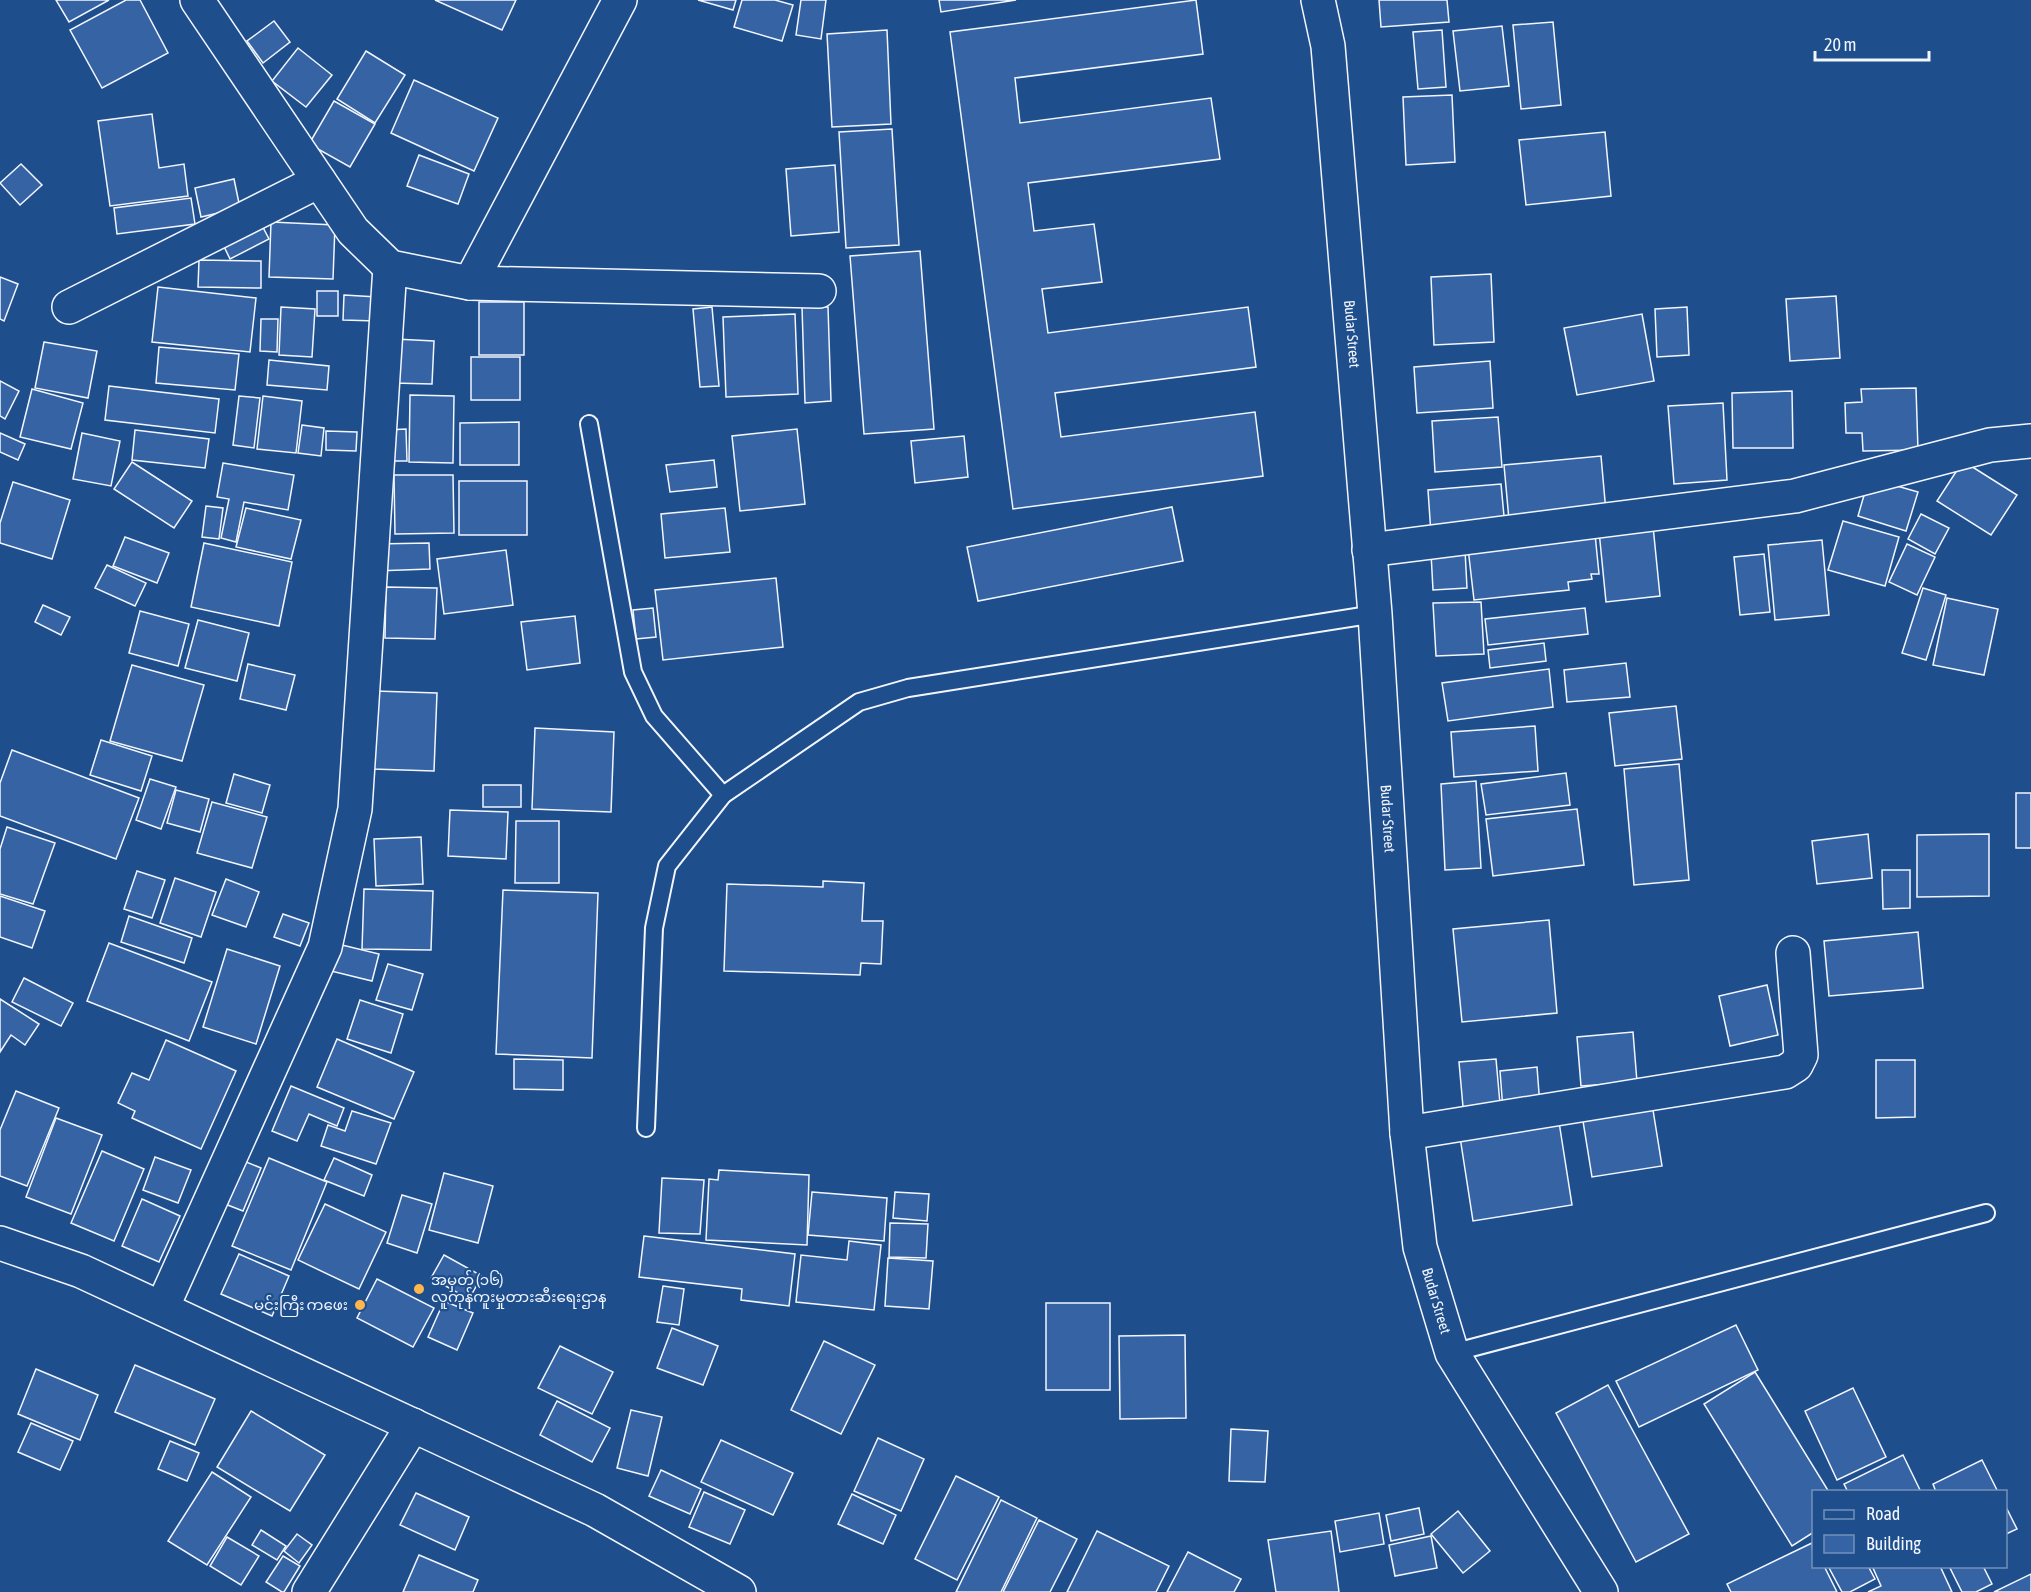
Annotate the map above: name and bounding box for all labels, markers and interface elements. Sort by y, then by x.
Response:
scale bar [1815,24,1929,62]
text: 20 m [1824,34,1856,55]
street label: Budar Street [1341,299,1364,368]
street label: Budar Street [1378,784,1399,853]
street label: Budar Street [1419,1266,1455,1336]
place label: အမှတ် (၁၆) လူကုန်ကူးမှုတားဆီးရေးဌာန [431,1270,607,1309]
marker: အမှတ် (၁၆) လူကုန်ကူးမှုတားဆီးရေးဌာန [412,1282,426,1296]
place label: မင်းကြီး ကဖေး [254,1295,348,1317]
marker: မင်းကြီး ကဖေး [353,1298,367,1312]
legend [1812,1490,2007,1568]
text: Road [1866,1503,1900,1524]
text: Building [1866,1533,1921,1554]

